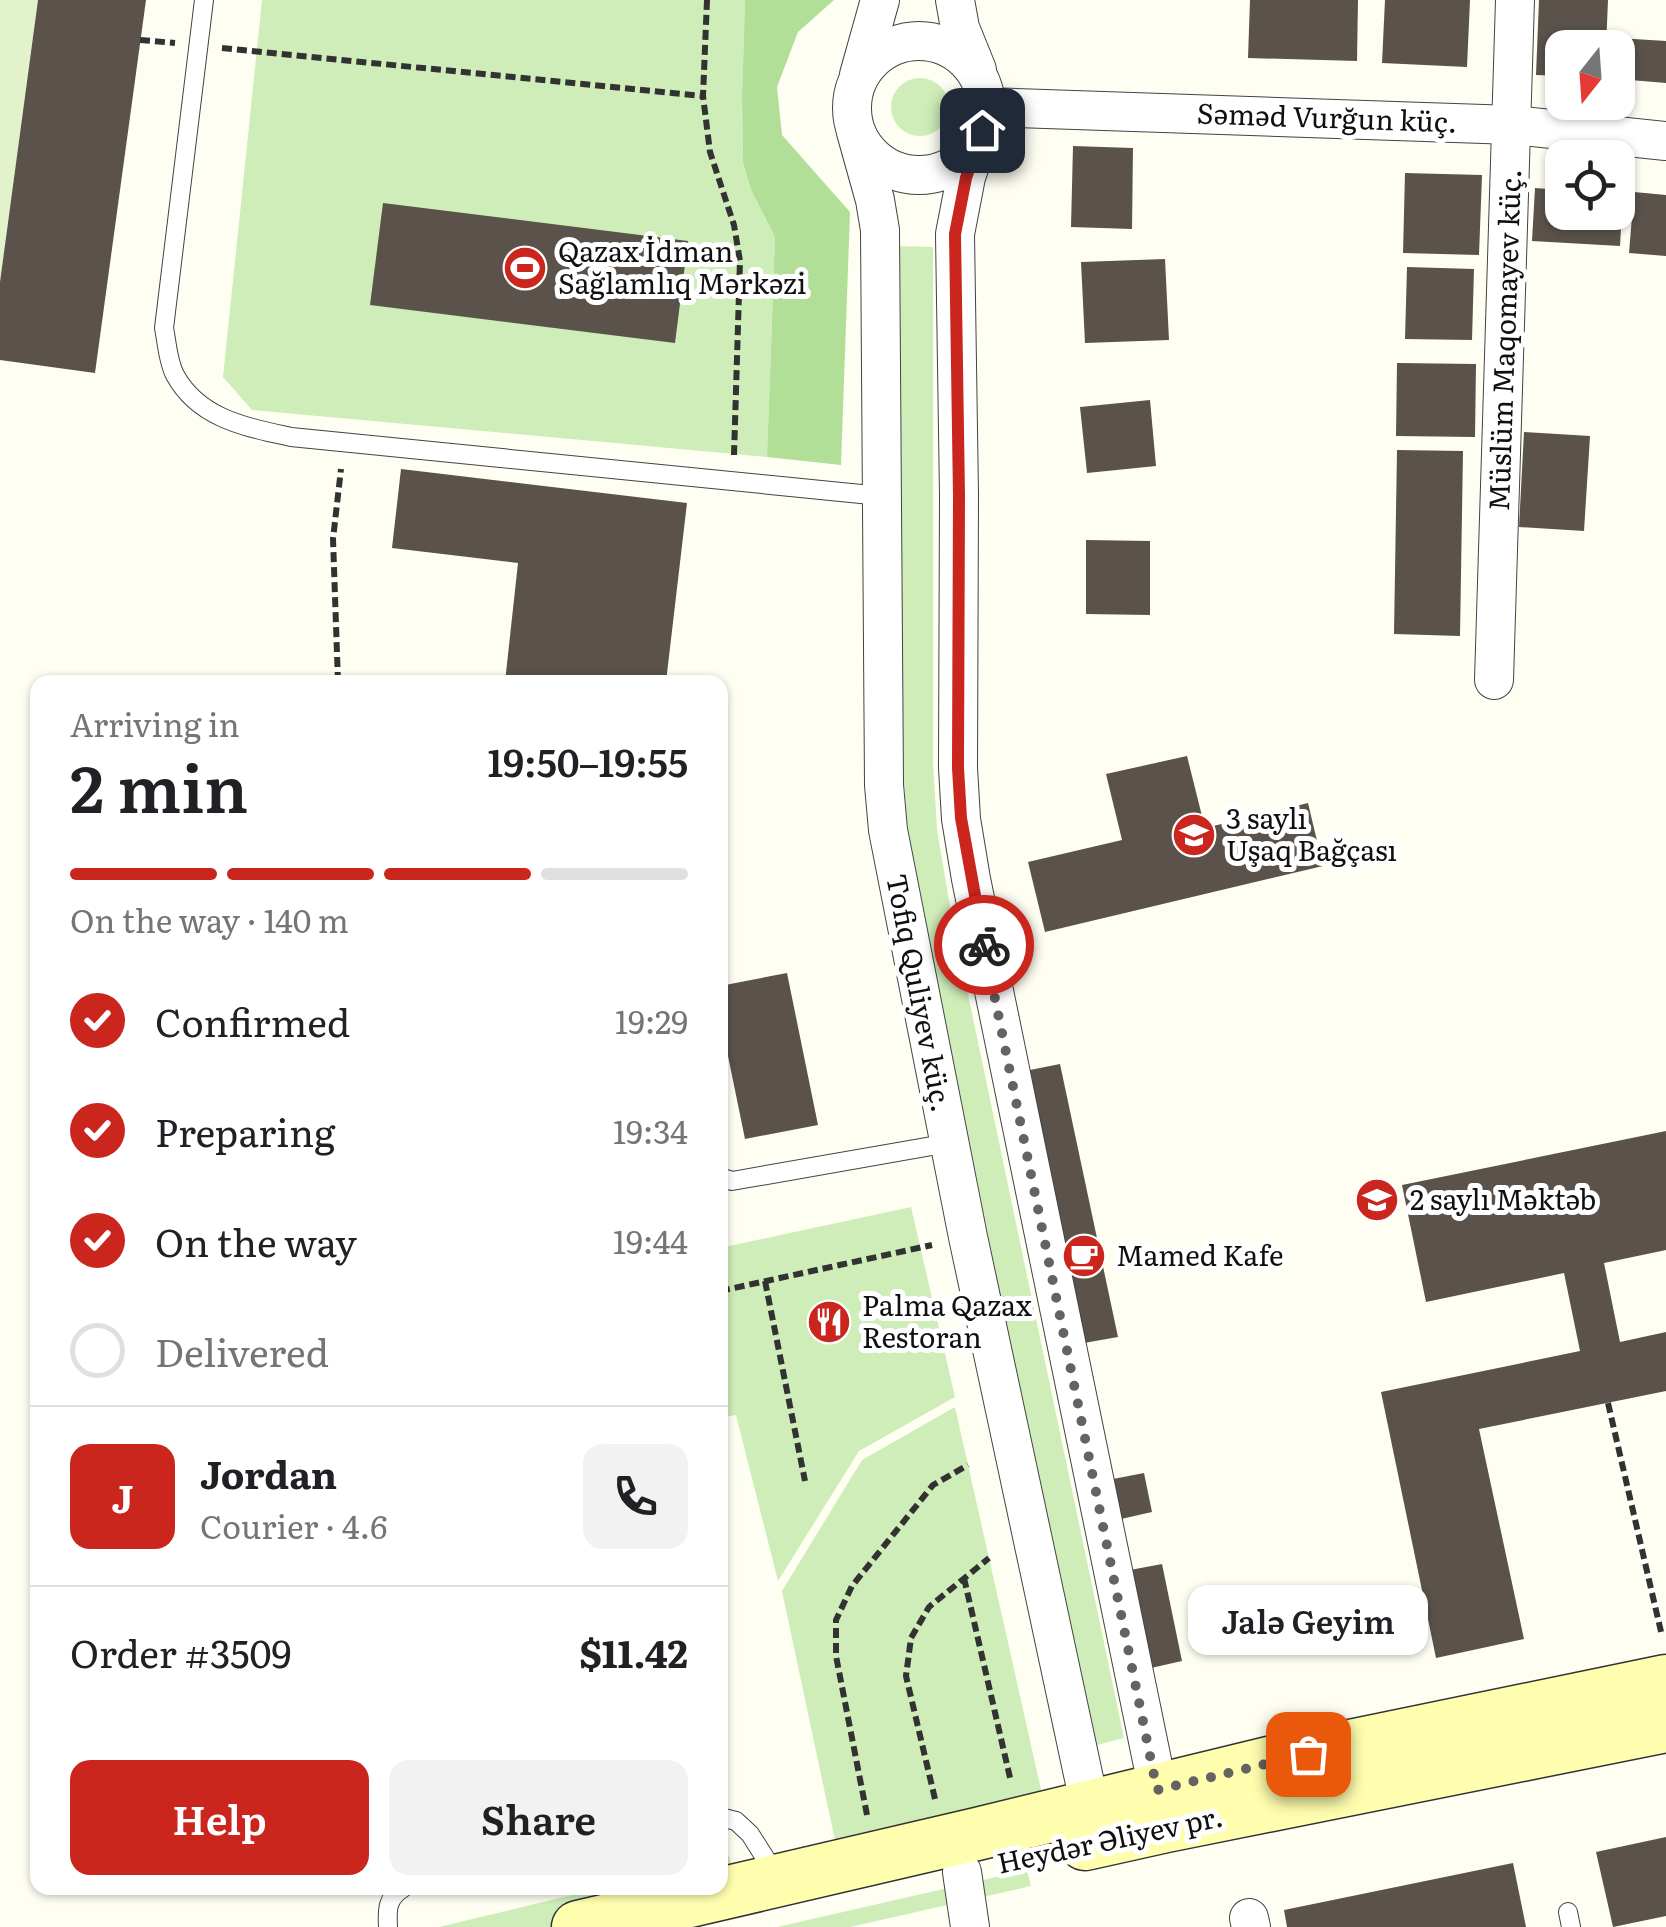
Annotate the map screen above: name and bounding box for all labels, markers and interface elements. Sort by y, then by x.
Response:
north arrow [1545,30,1635,120]
map controls [1545,30,1635,230]
pin [940,88,1025,173]
street label: Səməd Vurğun küç. [1196,90,1458,142]
icon: home [955,103,1010,158]
button: locate [1545,140,1635,230]
street label: Müslüm Maqomayev küç. [1476,168,1530,512]
place label: Qazax İdman Sağlamlıq Mərkəzi [558,229,806,303]
sports icon: Qazax İdman Sağlamlıq Mərkəzi [502,245,548,291]
text: Arriving in [70,699,240,747]
text: 19:50–19:55 [487,732,688,789]
text: 2 min [70,736,248,833]
place label: 3 saylı Uşaq Bağçası [1226,796,1397,870]
school or university icon: 3 saylı Uşaq Bağçası [1171,812,1217,858]
street label: Tofiq Quliyev küç. [877,870,965,1115]
text: On the way · 140 m [70,895,349,943]
courier [934,895,1034,995]
icon: bike [957,918,1012,973]
text: Confirmed [155,992,350,1049]
icon: check [70,993,125,1048]
text: 19:29 [615,996,688,1044]
text: Preparing [155,1102,335,1159]
icon: check [70,1103,125,1158]
text: 19:34 [613,1106,688,1154]
school or university icon: 2 saylı Məktəb [1354,1177,1400,1223]
place label: 2 saylı Məktəb [1410,1177,1596,1219]
text: On the way [155,1212,357,1269]
icon: check [70,1213,125,1268]
text: 19:44 [613,1216,688,1264]
cafe icon: Mamed Kafe [1061,1233,1107,1279]
place label: Mamed Kafe [1116,1233,1283,1275]
place label: Palma Qazax Restoran [862,1283,1032,1357]
restaurant icon: Palma Qazax Restoran [806,1299,852,1345]
text: Delivered [155,1322,329,1379]
text: Jordan [200,1444,337,1501]
button: phone [583,1444,688,1549]
text: J [112,1468,133,1525]
text: Courier · 4.6 [200,1501,387,1549]
callout: Jalə Geyim [1188,1584,1428,1654]
text: Jalə Geyim [1221,1596,1395,1644]
text: Order #3509 [70,1623,291,1680]
text: $11.42 [579,1623,688,1680]
pin [1266,1712,1351,1797]
icon: bag [1281,1727,1336,1782]
button: Help [70,1760,369,1875]
button: Share [389,1760,688,1875]
street label: Heydər Əliyev pr. [993,1794,1226,1882]

